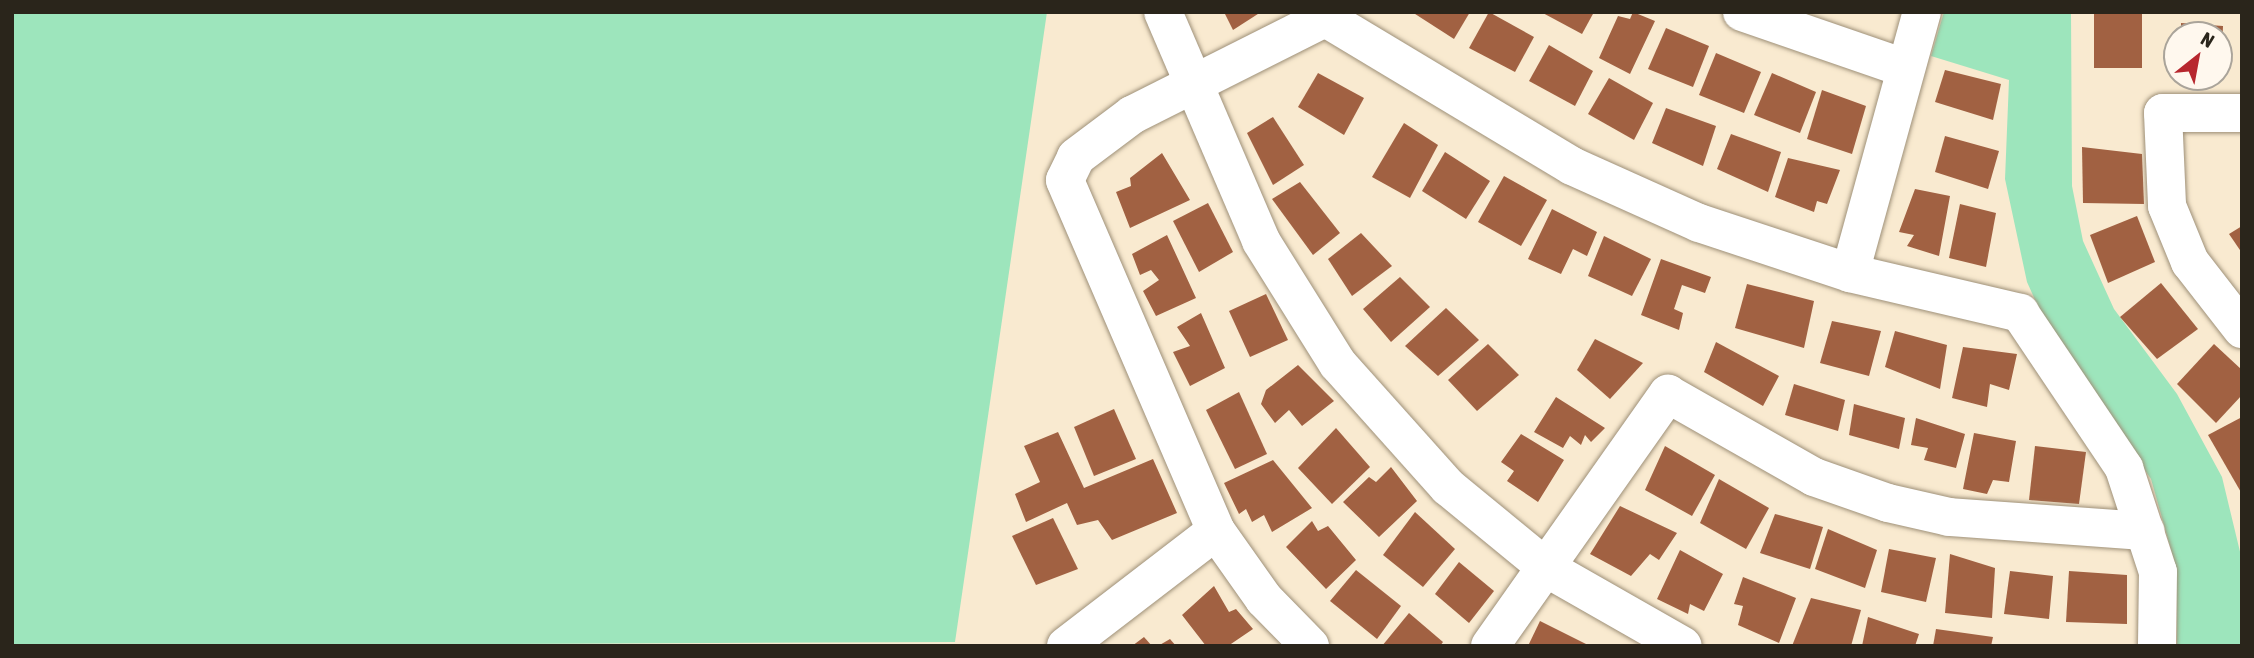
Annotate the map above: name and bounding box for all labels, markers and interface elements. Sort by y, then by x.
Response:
north arrow [2163,21,2233,91]
text: N [2197,27,2218,52]

